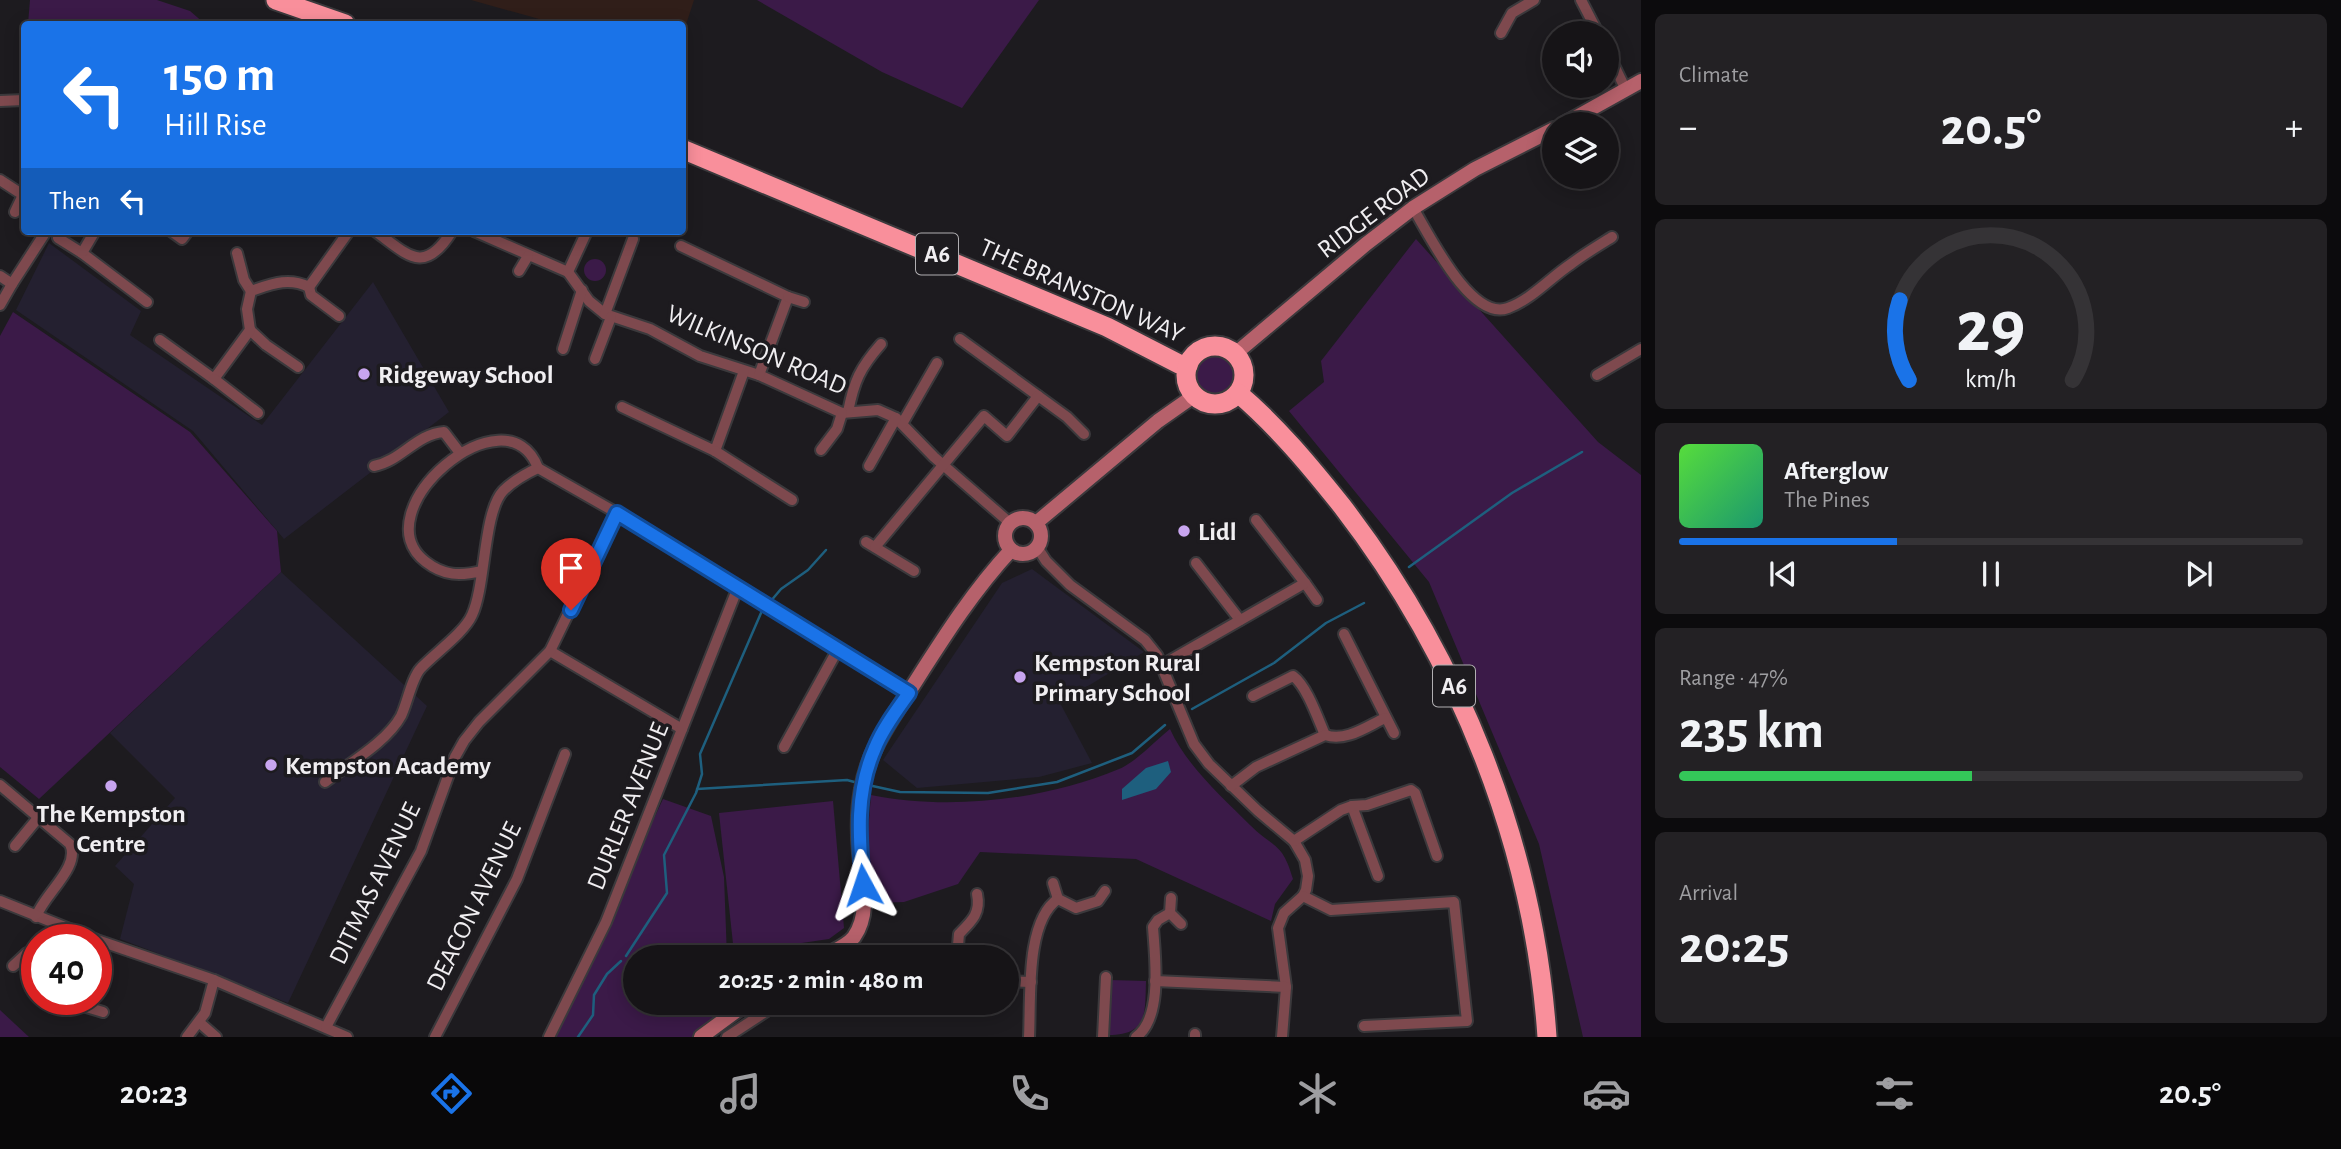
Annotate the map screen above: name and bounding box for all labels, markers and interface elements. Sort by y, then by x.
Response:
map controls [1542,21,1619,189]
button: sound [1542,21,1619,98]
icon: left [49,49,140,140]
text: 150 m [164,51,275,100]
text: Climate [1679,64,1749,87]
text: 20.5° [1940,102,2042,154]
text: Hill Rise [164,109,267,141]
text: − [1679,109,1697,147]
text: + [2285,109,2303,147]
button: layers [1542,112,1619,189]
street label: RIDGE ROAD [1313,162,1434,263]
icon: left [114,182,152,220]
text: Then [49,188,100,214]
road number: A6 [916,233,958,274]
street label: THE BRANSTON WAY [975,234,1188,348]
text: 29 [1956,292,2026,365]
street label: WILKINSON ROAD [663,300,850,400]
place label: Ridgeway School [378,362,553,388]
marker: Ridgeway School [356,366,372,382]
text: km/h [1965,367,2017,392]
text: Afterglow [1784,458,1888,484]
text: The Pines [1784,489,1870,512]
place label: Lidl [1198,519,1237,545]
marker: Lidl [1176,523,1192,539]
pin [541,538,601,610]
icon: arrive [552,549,590,587]
icon: previous [1764,555,1802,593]
icon: pause [1972,555,2010,593]
icon: next [2180,555,2218,593]
place label: Kempston Rural Primary School [1034,650,1201,706]
road number: A6 [1433,666,1475,706]
text: Range · 47% [1679,667,1788,690]
marker: Kempston Rural Primary School [1012,669,1028,685]
text: 235 km [1679,705,1824,757]
street label: DURLER AVENUE [583,719,673,894]
place label: Kempston Academy [285,753,491,779]
marker: Kempston Academy [263,757,279,773]
marker: The Kempston Centre [103,778,119,794]
street label: DITMAS AVENUE [325,798,425,968]
place label: The Kempston Centre [36,801,186,857]
street label: DEACON AVENUE [422,818,526,995]
position arrow [826,848,900,922]
text: Arrival [1679,882,1738,905]
text: 20:25 [1679,920,1789,972]
speed limit sign: 40 [21,924,112,1015]
text: 20:25 · 2 min · 480 m [719,967,923,993]
icon: directions [427,1069,476,1118]
icon: music [716,1069,765,1118]
icon: phone [1005,1069,1054,1118]
icon: climate [1293,1069,1342,1118]
icon: car [1582,1069,1631,1118]
icon: filters [1870,1069,1919,1118]
text: 20:23 [120,1077,188,1109]
text: 20.5° [2159,1077,2221,1109]

